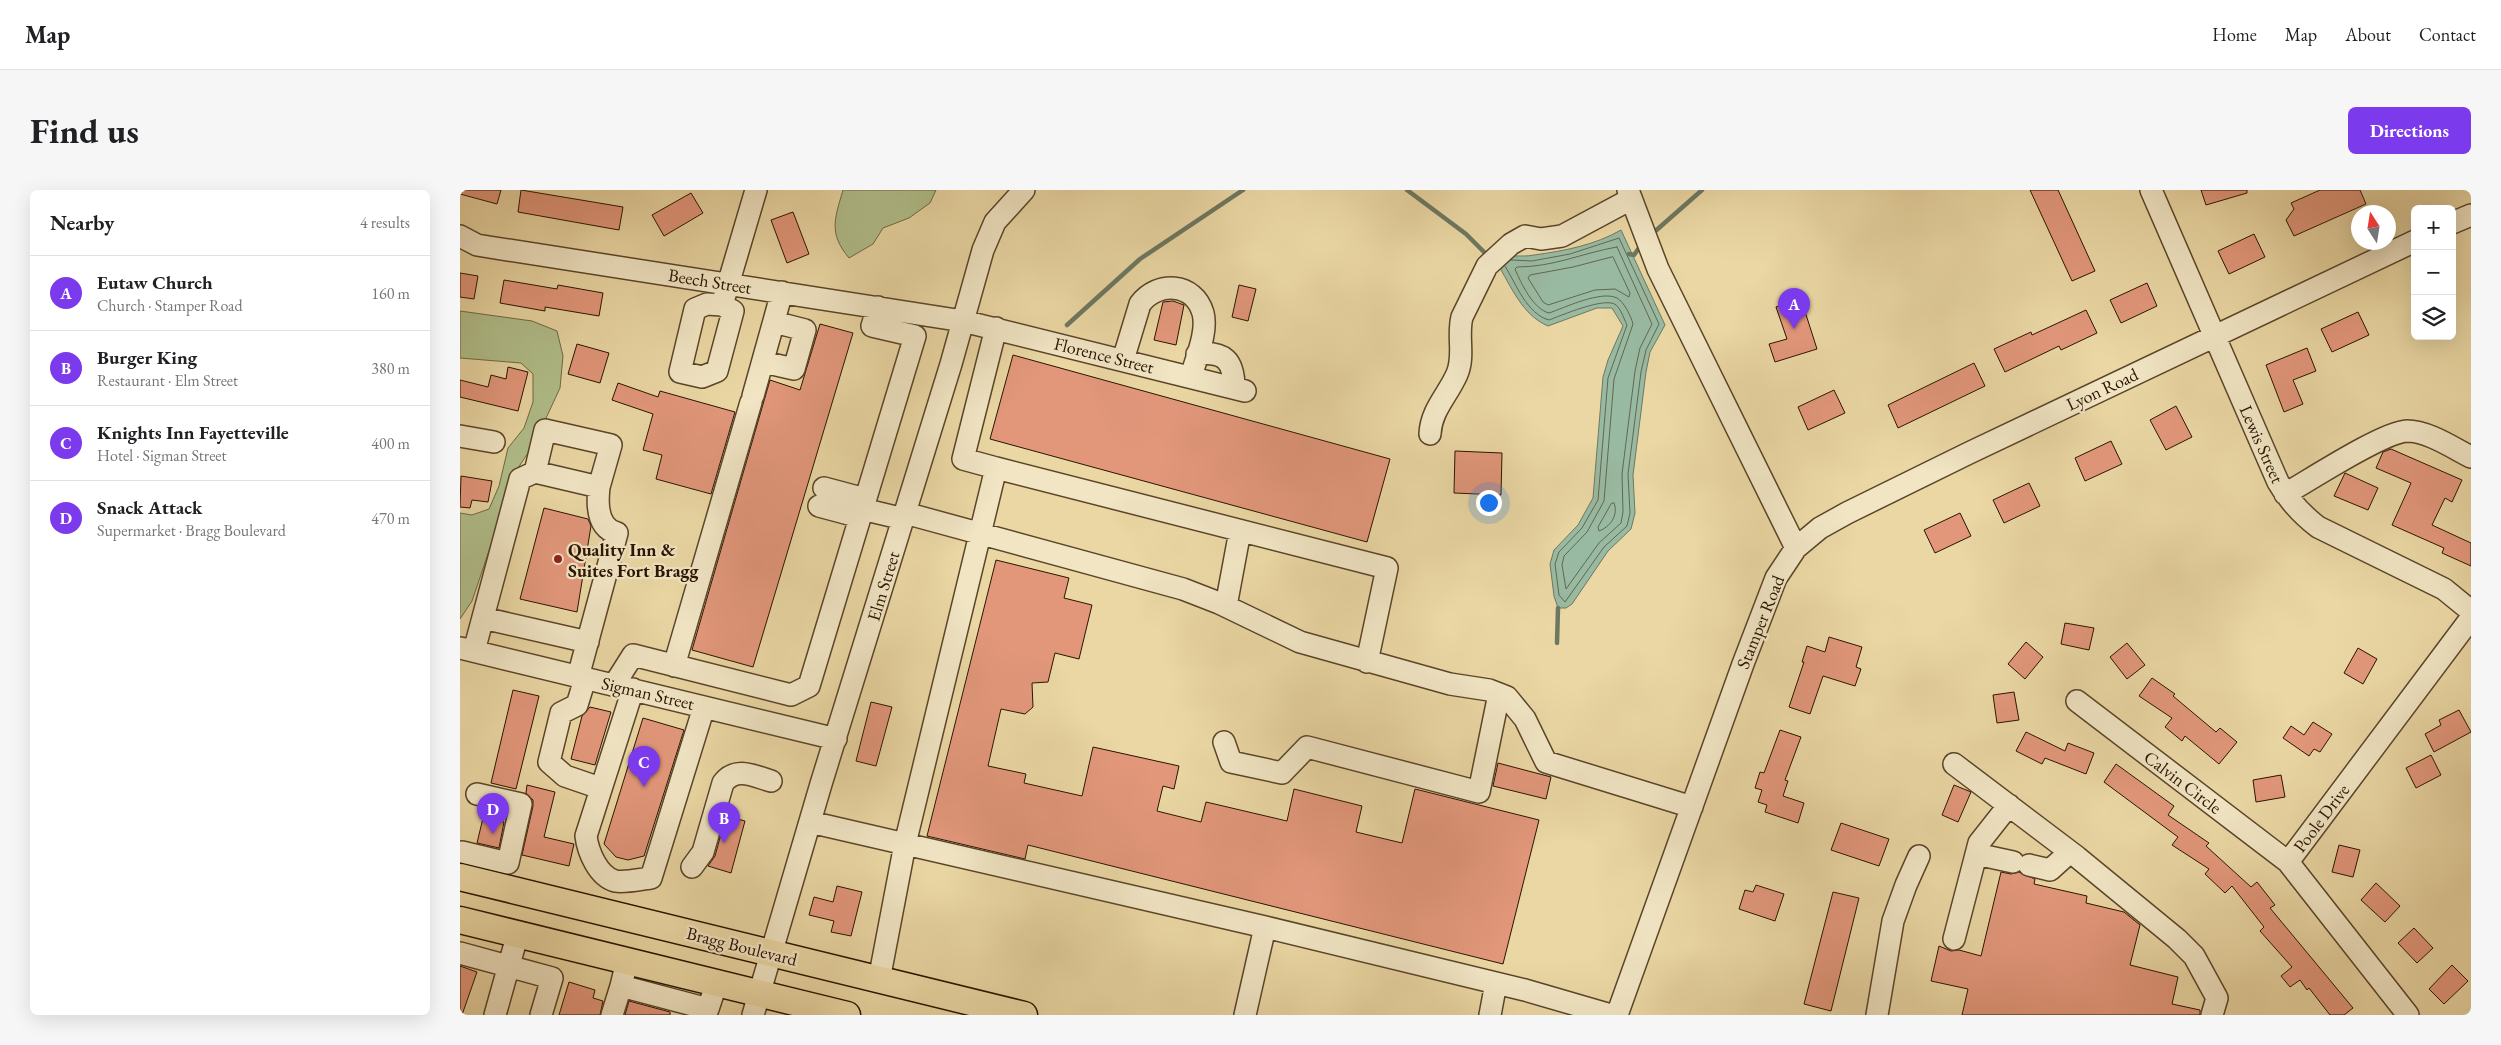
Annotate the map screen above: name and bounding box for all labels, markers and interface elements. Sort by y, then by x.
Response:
text: Map [25,19,70,50]
text: Home [2212,23,2257,46]
text: Map [2285,23,2317,46]
text: About [2345,23,2391,46]
text: Contact [2419,23,2476,46]
button: Directions [2348,107,2471,154]
text: Find us [30,108,139,153]
north arrow [2351,205,2396,250]
map controls [2411,205,2456,340]
button: + [2411,205,2456,250]
text: Nearby [50,209,114,236]
text: 4 results [360,212,410,233]
button: − [2411,250,2456,295]
street label: Beech Street [667,263,754,299]
text: Eutaw Church [97,270,213,295]
text: A [60,283,72,304]
text: 160 m [371,283,410,304]
pin: A [1778,288,1810,329]
text: Church · Stamper Road [97,295,243,316]
button: layers [2411,295,2456,340]
street label: Florence Street [1052,331,1157,379]
text: Burger King [97,345,197,370]
text: B [61,358,71,379]
text: 380 m [371,358,410,379]
street label: Lyon Road [2062,362,2142,416]
text: Restaurant · Elm Street [97,370,238,391]
street label: Lewis Street [2235,401,2290,487]
text: Knights Inn Fayetteville [97,420,289,445]
text: C [60,433,72,454]
text: 400 m [371,433,410,454]
text: Hotel · Sigman Street [97,445,227,466]
your location [1476,490,1502,516]
text: Snack Attack [97,495,202,520]
text: D [60,508,72,529]
text: 470 m [371,508,410,529]
text: Supermarket · Bragg Boulevard [97,520,286,541]
place label: Quality Inn & Suites Fort Bragg [568,538,700,582]
street label: Elm Street [862,548,905,624]
marker: Quality Inn & Suites Fort Bragg [552,553,564,565]
street label: Stamper Road [1731,571,1790,672]
street label: Sigman Street [599,671,697,715]
street label: Calvin Circle [2140,745,2226,819]
pin: C [628,746,660,787]
street label: Poole Drive [2288,779,2354,857]
pin: D [477,793,509,834]
pin: B [708,802,740,843]
street label: Bragg Boulevard [684,921,801,971]

